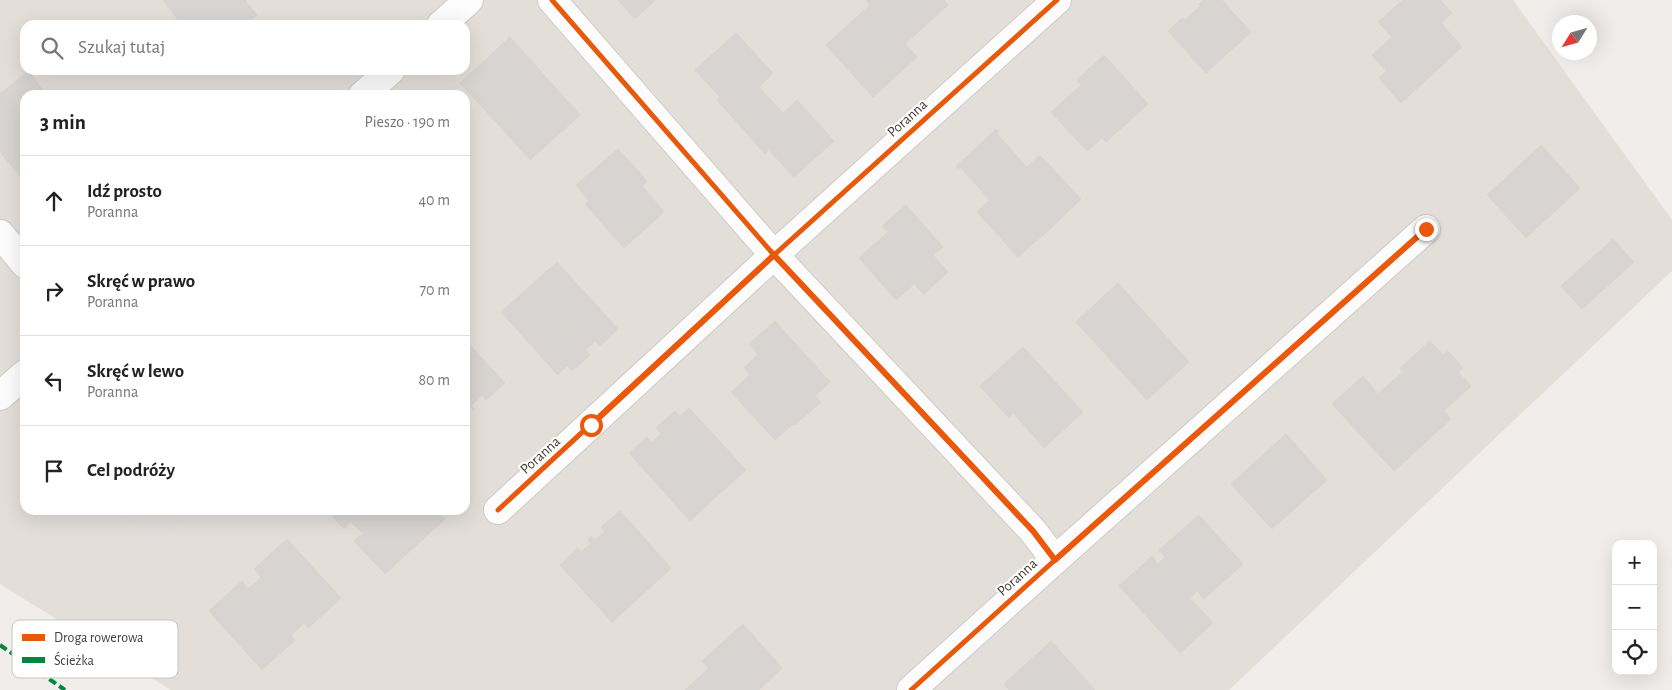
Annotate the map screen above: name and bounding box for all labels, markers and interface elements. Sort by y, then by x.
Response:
north arrow [1552,15,1597,60]
search box [20,20,470,75]
icon: search [38,34,66,62]
text: Szukaj tutaj [78,38,165,57]
street label: Poranna [884,97,930,140]
text: 3 min [40,112,86,133]
text: Pieszo · 190 m [364,114,450,130]
text: Idź prosto [87,182,162,201]
icon: ahead [40,187,68,215]
text: 40 m [418,192,450,208]
text: Poranna [87,204,138,220]
route end [1415,218,1438,241]
text: Skręć w prawo [87,272,195,291]
icon: right [40,277,68,305]
text: 70 m [419,282,450,298]
text: Poranna [87,294,138,310]
text: Skręć w lewo [87,362,184,381]
icon: left [40,367,68,395]
text: 80 m [419,372,450,388]
text: Poranna [87,384,138,400]
route start [580,414,603,437]
street label: Poranna [517,434,563,477]
icon: arrive [40,457,68,485]
text: Cel podróży [87,461,175,480]
map controls [1612,540,1657,675]
button: + [1612,540,1657,585]
street label: Poranna [994,556,1040,599]
button: − [1612,585,1657,630]
legend [12,620,178,678]
button: locate [1612,630,1657,675]
text: Droga rowerowa [54,631,144,645]
text: Ścieżka [54,651,94,668]

